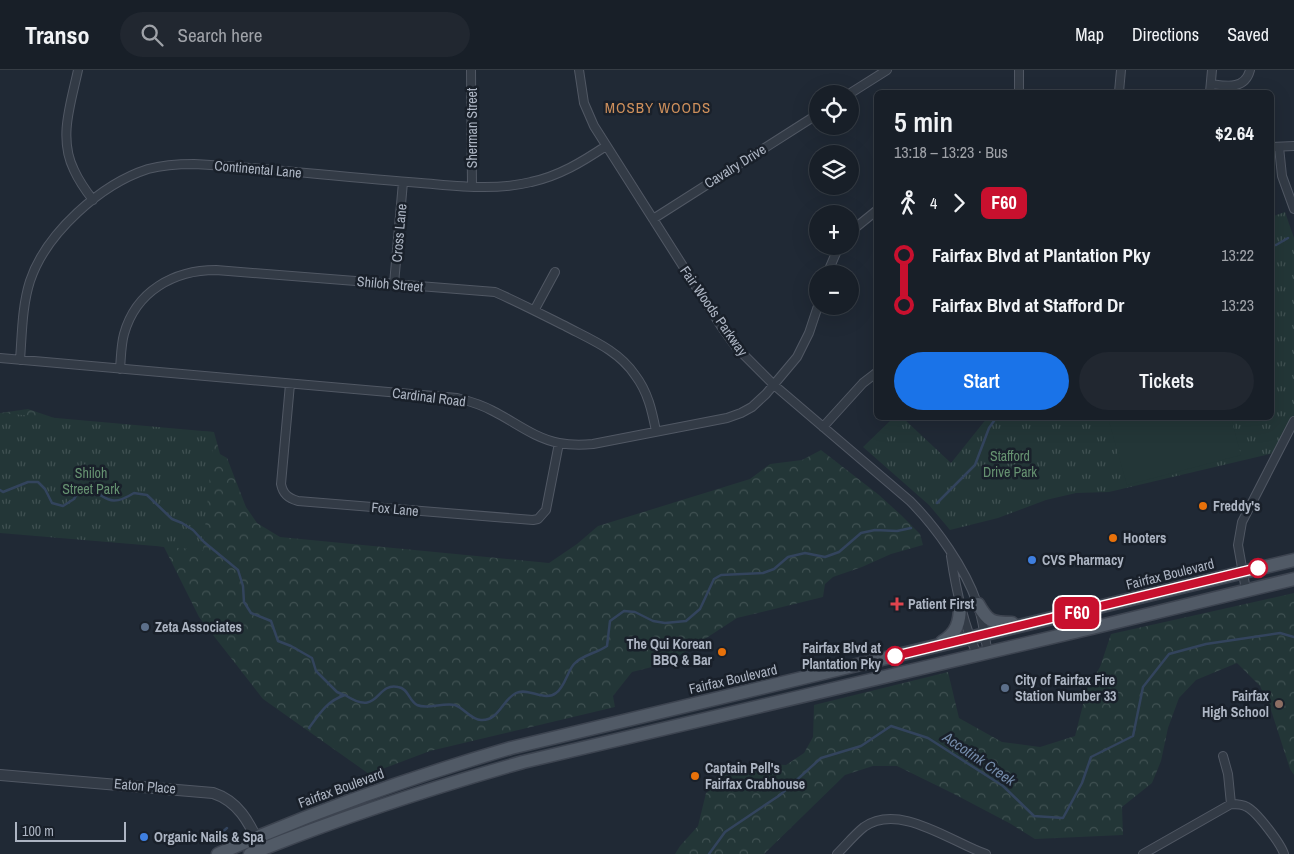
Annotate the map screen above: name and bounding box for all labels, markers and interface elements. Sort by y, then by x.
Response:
search box [120,12,470,57]
text: Transo [25,19,90,51]
icon: search [138,21,166,49]
text: Search here [178,22,262,48]
text: Map [1075,22,1104,47]
text: Directions [1132,22,1199,47]
text: Saved [1227,22,1269,47]
map controls [809,85,859,315]
button: locate [809,85,859,135]
street label: Sherman Street [463,88,481,168]
district label: MOSBY WOODS [605,97,711,118]
text: 5 min [894,103,953,141]
text: $2.64 [1215,120,1254,146]
street label: Cavalry Drive [701,140,769,192]
text: 13:18 – 13:23 · Bus [894,141,1008,163]
button: layers [809,145,859,195]
street label: Continental Lane [214,156,302,182]
icon: walk [894,189,922,217]
icon: forward [945,189,973,217]
text: F60 [991,190,1017,215]
text: 4 [930,192,937,214]
street label: Cross Lane [387,203,411,263]
button: + [809,205,859,255]
text: Fairfax Blvd at Plantation Pky [932,242,1150,268]
text: 13:22 [1221,244,1254,266]
street label: Fair Woods Parkway [676,263,752,360]
button: − [809,265,859,315]
street label: Shiloh Street [356,272,424,296]
text: Fairfax Blvd at Stafford Dr [932,292,1124,318]
text: 13:23 [1221,294,1254,316]
button: Start [894,352,1069,410]
button: Tickets [1079,352,1254,410]
street label: Cardinal Road [391,384,467,410]
park label: Stafford Drive Park [983,447,1037,481]
park label: Shiloh Street Park [62,464,120,498]
place label: Freddy's [1213,497,1260,515]
street label: Fox Lane [371,498,419,520]
marker: Freddy's [1197,500,1209,512]
place label: Hooters [1123,529,1166,547]
marker: Hooters [1107,532,1119,544]
place label: CVS Pharmacy [1042,551,1124,569]
marker: CVS Pharmacy [1026,554,1038,566]
street label: Fairfax Boulevard [1124,554,1216,594]
unlabelled marker [1248,558,1268,578]
place label: Patient First [908,595,975,613]
marker: Patient First [890,597,904,611]
line badge: F60 [1048,597,1106,629]
text: F60 [1064,600,1090,625]
place label: Zeta Associates [155,618,242,636]
marker: Zeta Associates [139,621,151,633]
place label: The Qui Korean BBQ & Bar [627,635,713,669]
place label: Fairfax Blvd at Plantation Pky [802,639,882,673]
marker: The Qui Korean BBQ & Bar [716,646,728,658]
marker: Fairfax Blvd at Plantation Pky [885,646,905,666]
street label: Fairfax Boulevard [687,660,779,698]
place label: City of Fairfax Fire Station Number 33 [1015,671,1116,705]
marker: City of Fairfax Fire Station Number 33 [999,682,1011,694]
place label: Fairfax High School [1202,687,1270,721]
marker: Fairfax High School [1273,698,1285,710]
water label: Accotink Creek [938,726,1020,791]
place label: Captain Pell's Fairfax Crabhouse [705,759,805,793]
street label: Fairfax Boulevard [296,764,386,812]
marker: Captain Pell's Fairfax Crabhouse [689,770,701,782]
street label: Eaton Place [113,774,177,798]
scale bar [15,819,126,842]
text: 100 m [22,822,54,840]
place label: Organic Nails & Spa [154,828,264,846]
marker: Organic Nails & Spa [138,831,150,843]

